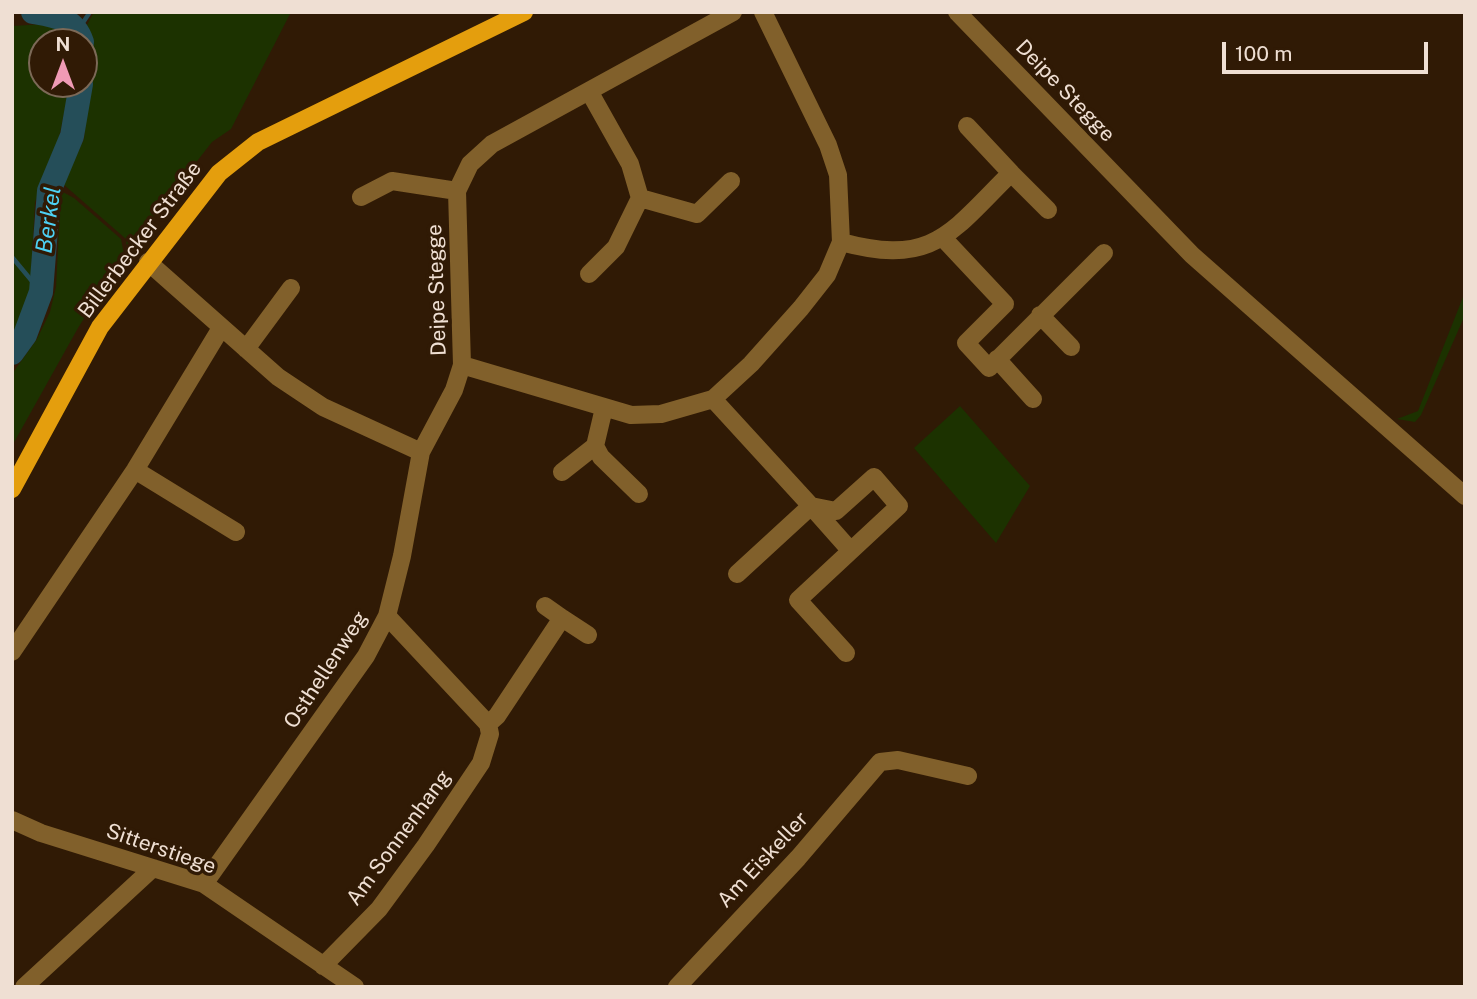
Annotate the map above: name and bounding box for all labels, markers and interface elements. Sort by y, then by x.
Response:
north arrow [28,28,98,98]
scale bar [1225,28,1432,72]
text: N [56,33,70,55]
street label: Deipe Stegge [1010,35,1120,147]
text: 100 m [1235,41,1292,66]
street label: Billerbecker Straße [73,157,207,323]
water label: Berkel [31,185,67,255]
street label: Deipe Stegge [422,224,452,356]
street label: Osthellenweg [279,607,373,733]
street label: Am Sonnenhang [341,765,457,911]
street label: Am Eiskeller [712,807,814,913]
street label: Sitterstiege [103,818,219,880]

